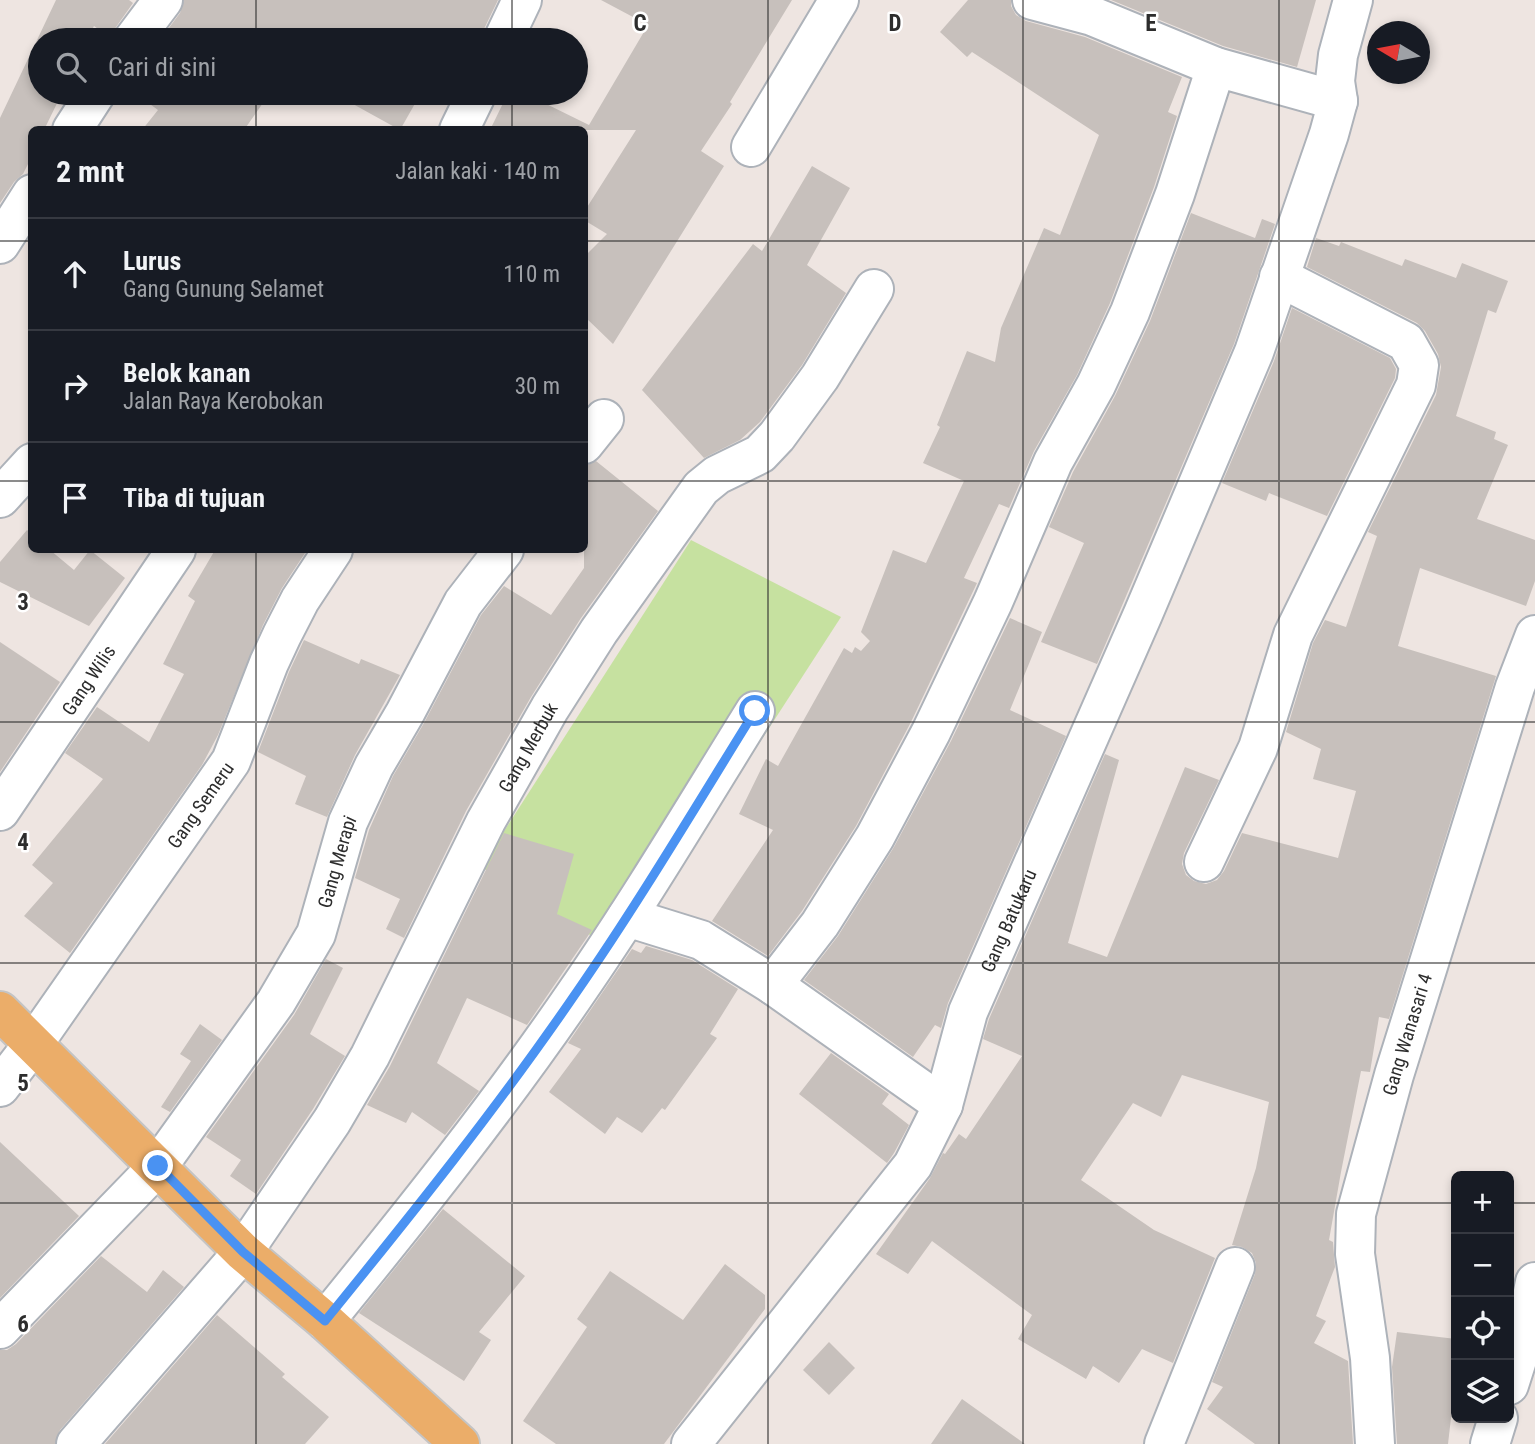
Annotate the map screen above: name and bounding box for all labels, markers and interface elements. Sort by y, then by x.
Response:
text: C [633,10,647,37]
text: D [889,10,902,37]
text: E [1145,10,1157,37]
north arrow [1367,21,1430,84]
search box [28,28,588,105]
icon: search [52,48,90,86]
text: Cari di sini [108,52,216,82]
text: 2 mnt [56,154,124,189]
text: Jalan kaki · 140 m [395,158,560,185]
text: Lurus [123,246,181,276]
icon: ahead [56,255,94,293]
text: 110 m [503,261,560,288]
text: Gang Gunung Selamet [123,276,324,303]
text: Belok kanan [123,358,250,388]
icon: right [56,367,94,405]
text: 30 m [515,373,560,400]
text: Jalan Raya Kerobokan [123,388,323,415]
icon: arrive [56,479,94,517]
text: Tiba di tujuan [123,483,265,513]
text: 3 [17,589,29,616]
street label: Gang Wilis [57,641,120,719]
route start [739,695,770,726]
street label: Gang Merbuk [493,698,562,796]
street label: Gang Semeru [162,757,238,853]
street label: Gang Merapi [313,812,361,911]
text: 4 [17,829,29,856]
street label: Gang Batukaru [976,865,1041,975]
street label: Gang Wanasari 4 [1377,970,1437,1098]
text: 5 [17,1070,29,1097]
route end [142,1150,173,1181]
map controls [1451,1171,1514,1423]
button: + [1451,1171,1514,1234]
button: − [1451,1234,1514,1297]
button: locate [1451,1297,1514,1360]
text: 6 [17,1311,29,1338]
button: layers [1451,1360,1514,1423]

